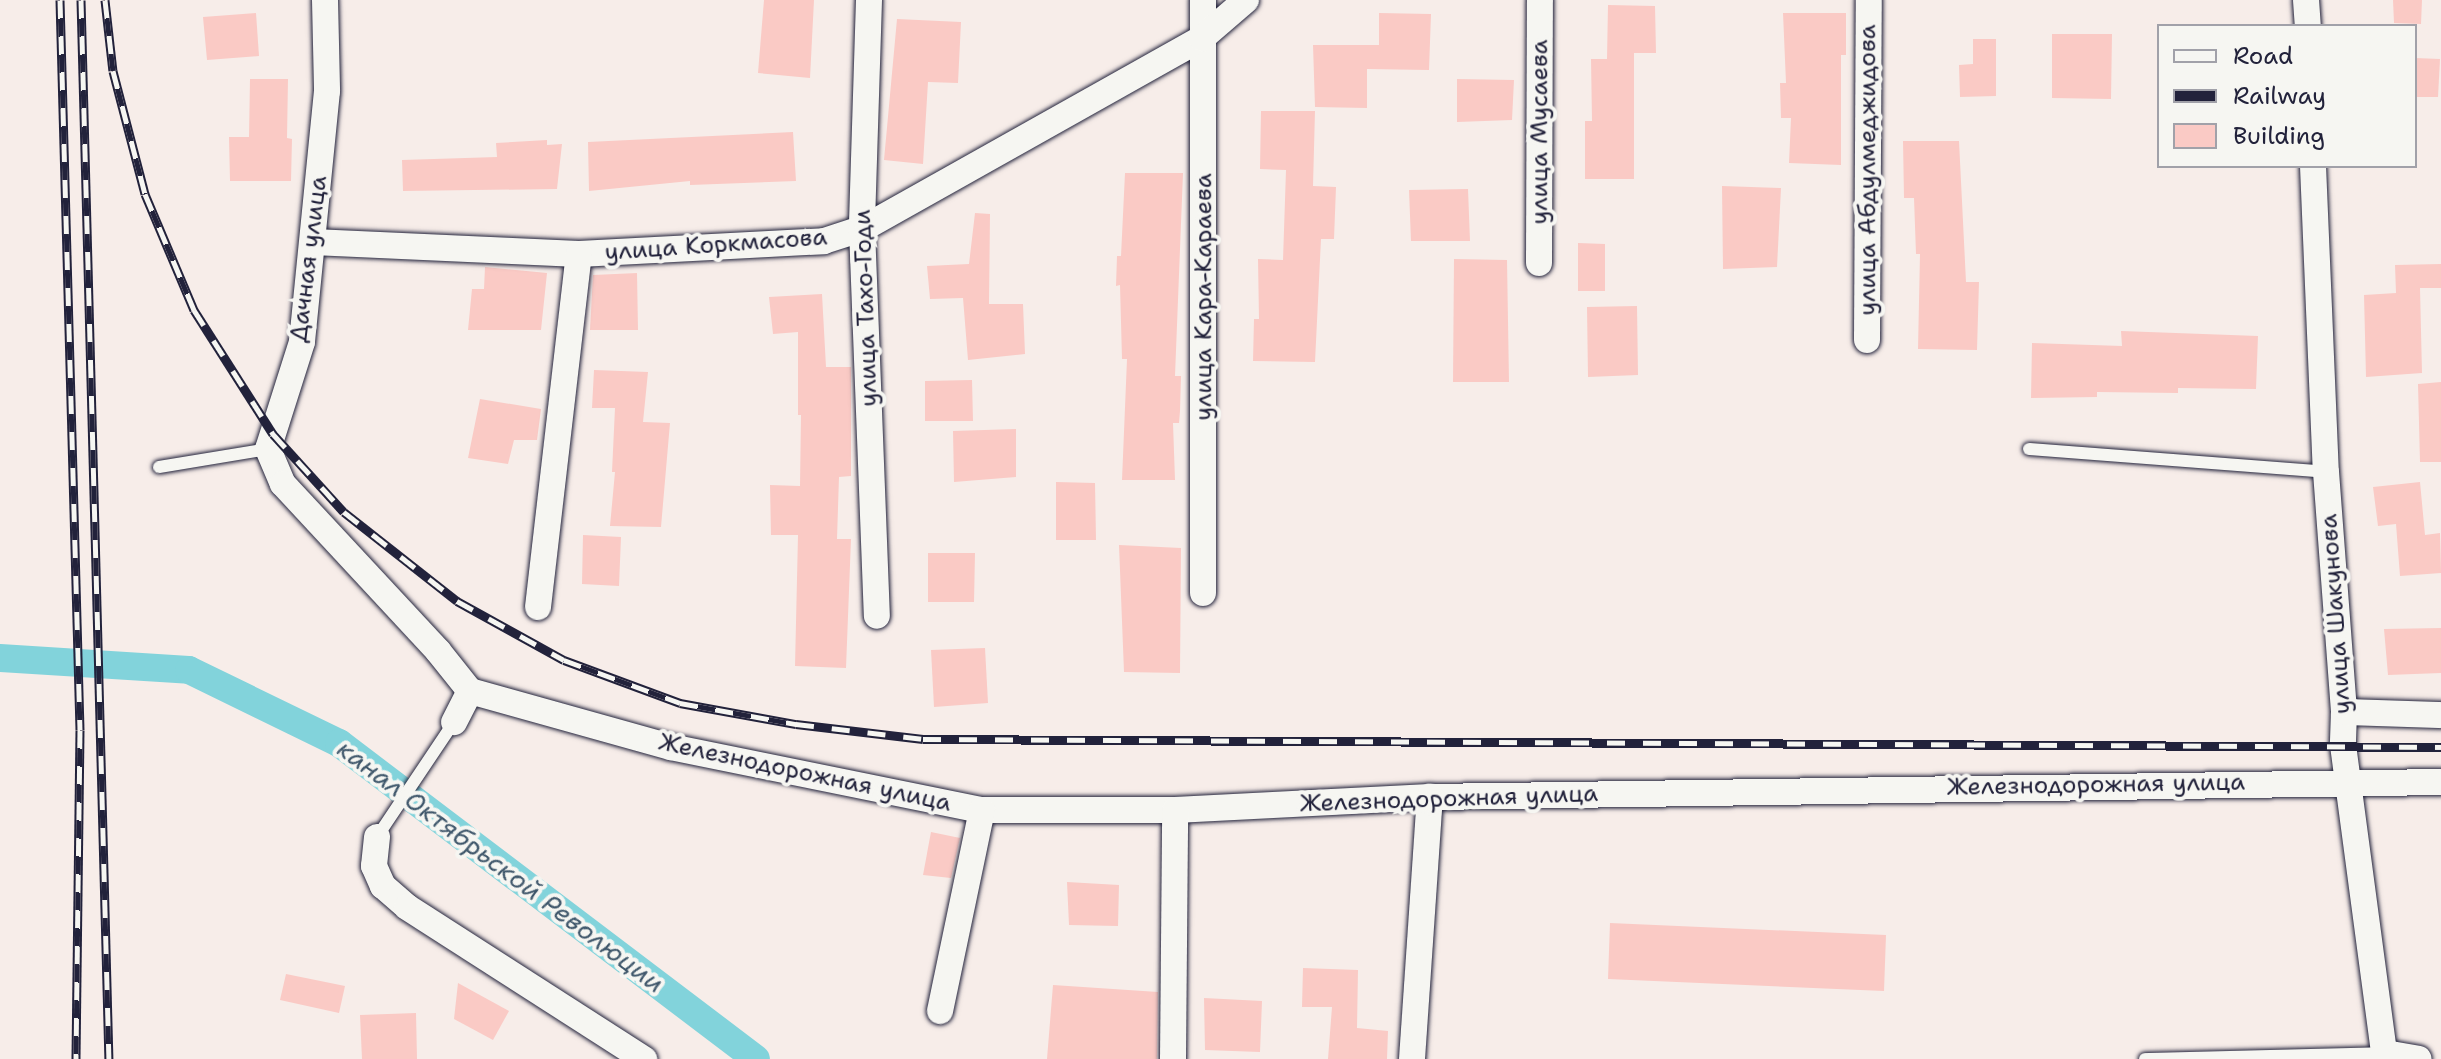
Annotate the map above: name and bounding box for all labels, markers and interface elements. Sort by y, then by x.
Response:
street label: улица Абдулмеджидова [1854,24,1882,316]
legend [2157,24,2417,168]
street label: улица Мусаева [1526,40,1554,224]
text: Road [2233,40,2293,72]
text: Railway [2233,80,2326,112]
text: Building [2233,120,2325,152]
street label: улица Кара-Караева [1190,173,1218,421]
street label: Дачная улица [284,174,334,344]
street label: улица Тахо-Годи [848,209,884,407]
street label: улица Коркмасова [604,223,828,267]
street label: улица Шакунова [2315,513,2357,715]
street label: Железнодорожная улица [656,728,954,818]
water label: канал Октябрьской Революции [331,733,671,999]
street label: Железнодорожная улица [1947,768,2245,802]
street label: Железнодорожная улица [1299,779,1599,819]

